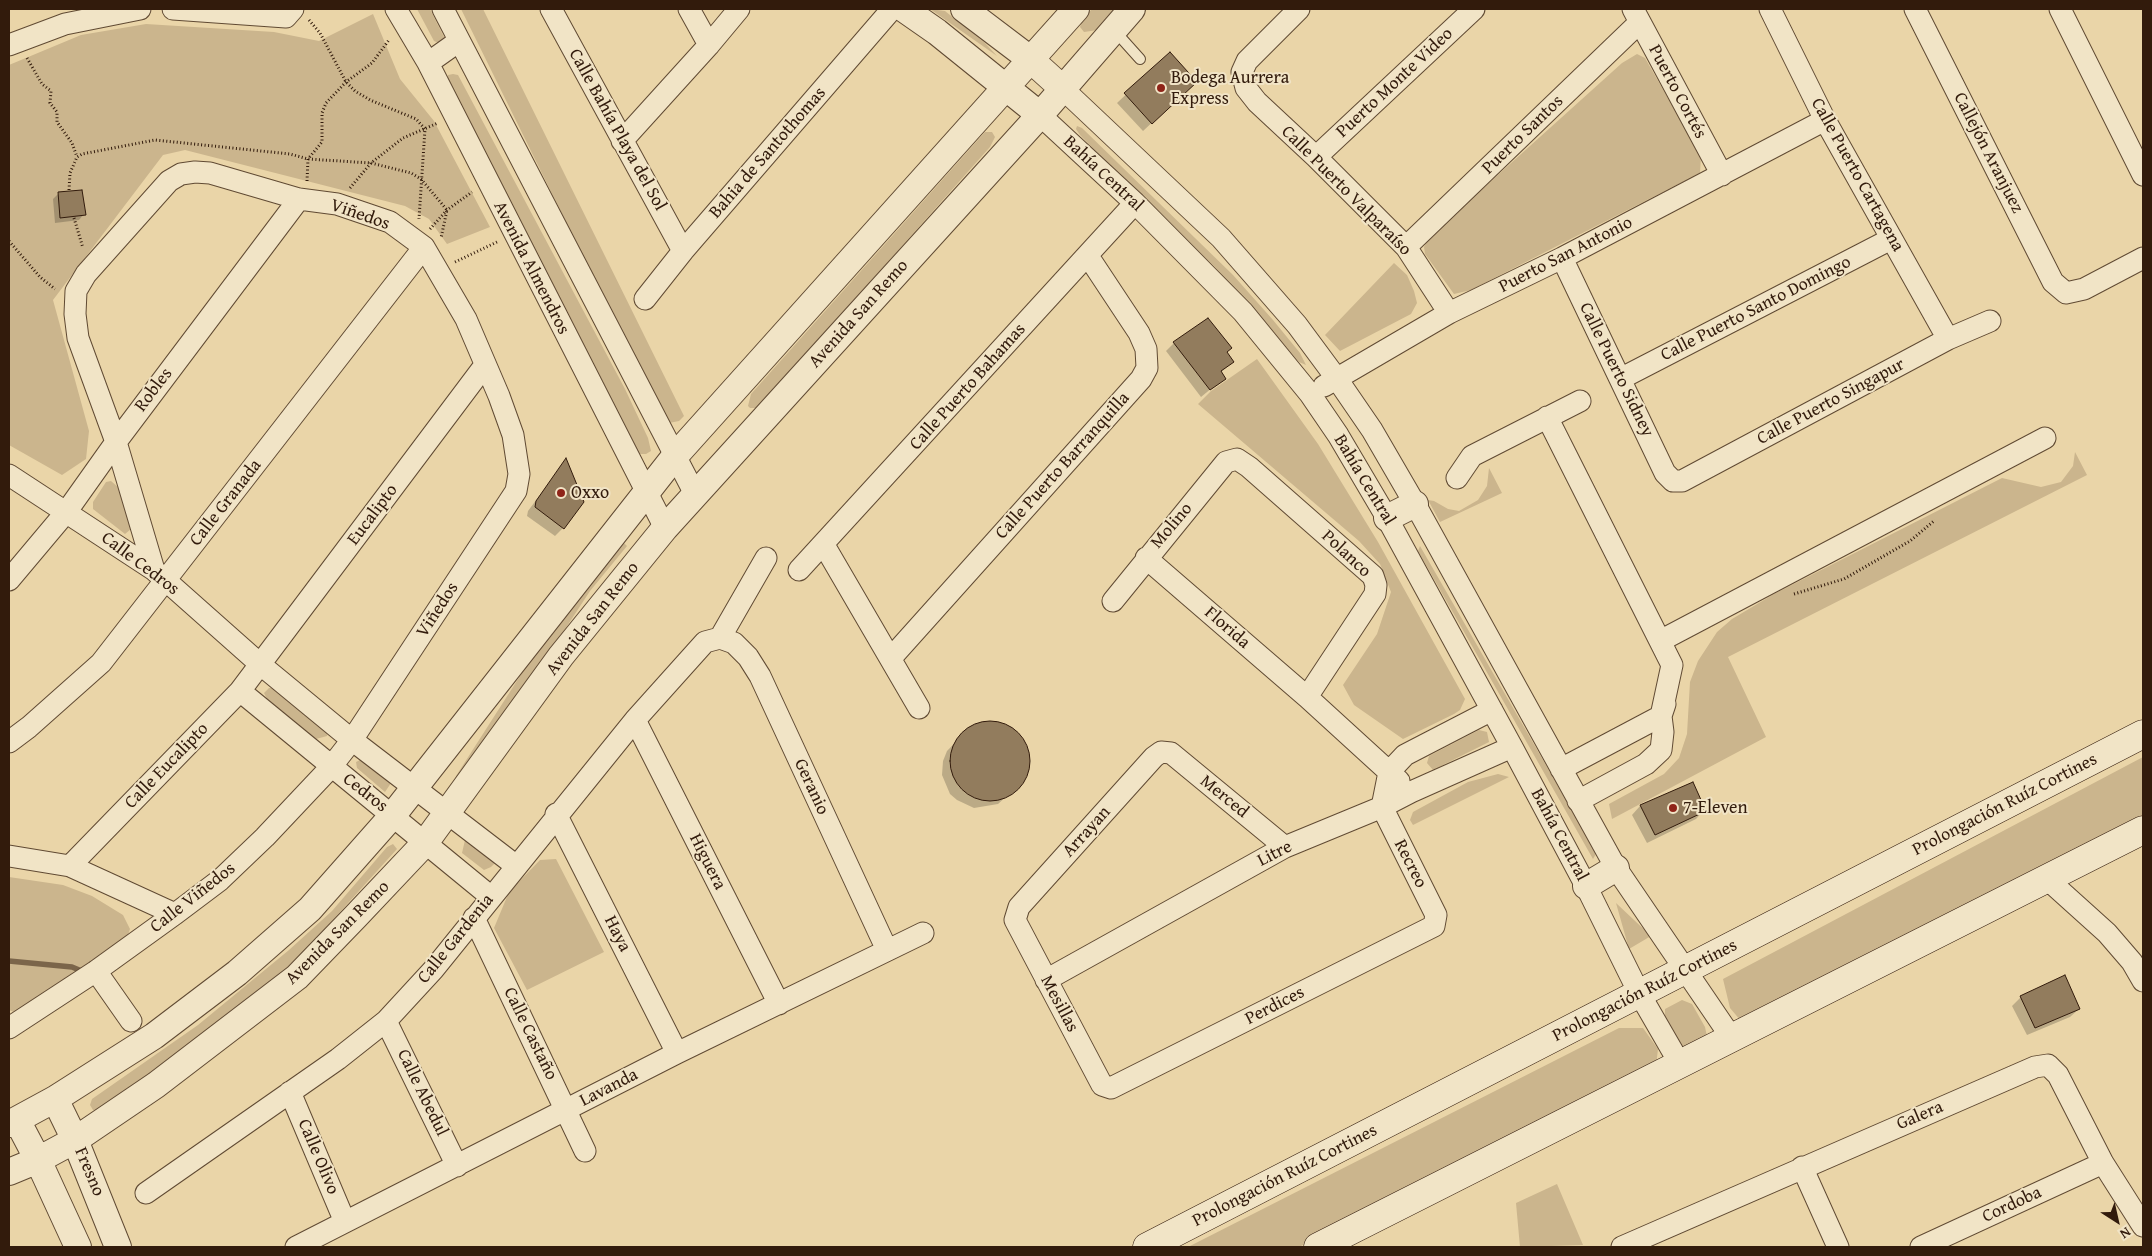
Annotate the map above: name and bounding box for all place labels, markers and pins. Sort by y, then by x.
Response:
place label: Bodega Aurrera Express [1171,67,1289,110]
marker: Bodega Aurrera Express [1155,82,1167,94]
place label: Oxxo [571,482,609,504]
marker: Oxxo [555,487,567,499]
place label: 7-Eleven [1683,797,1748,819]
marker: 7-Eleven [1667,802,1679,814]

